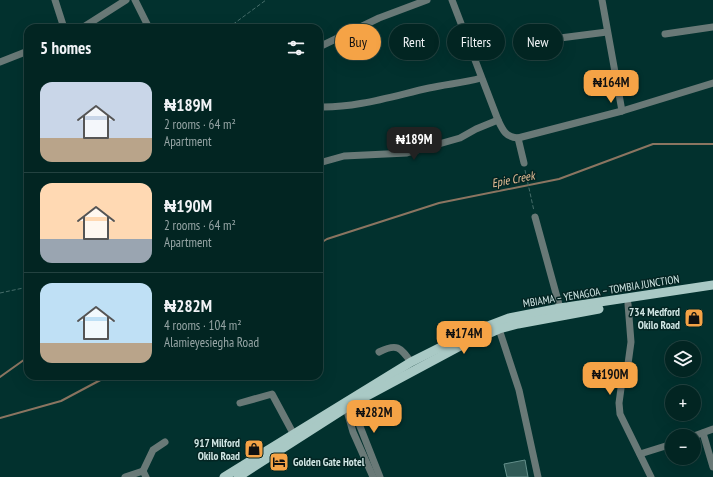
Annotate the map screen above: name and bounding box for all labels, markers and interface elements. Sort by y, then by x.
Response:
chip: Buy [335,24,381,60]
chip: Rent [389,24,439,60]
chip: Filters [447,24,505,60]
chip: New [513,24,563,60]
text: 5 homes [40,37,91,59]
icon: filters [285,37,307,59]
pin: ₦164M [583,70,639,104]
text: ₦164M [593,74,629,91]
text: ₦189M [164,94,212,116]
icon: home [72,98,120,146]
text: 2 rooms · 64 m² [164,116,236,133]
pin: ₦189M [386,127,442,161]
text: ₦189M [396,131,432,148]
text: Apartment [164,133,212,150]
water label: Epie Creek [490,167,537,191]
text: ₦190M [164,195,212,217]
icon: home [72,199,120,247]
text: 2 rooms · 64 m² [164,217,236,234]
text: Apartment [164,234,212,251]
street label: MBIAMA – YENAGOA – TOMBIA JUNCTION [522,272,680,310]
text: ₦282M [164,295,212,317]
icon: home [72,299,120,347]
place label: 734 Medford Okilo Road [629,305,680,332]
shop icon: 734 Medford Okilo Road [683,307,705,329]
text: 4 rooms · 104 m² [164,317,242,334]
pin: ₦174M [436,321,492,355]
text: ₦174M [446,325,482,342]
text: Alamieyesiegha Road [164,334,259,351]
map controls [665,341,701,465]
button: layers [665,341,701,377]
pin: ₦190M [582,362,638,396]
text: ₦190M [592,366,628,383]
button: + [665,385,701,421]
pin: ₦282M [346,400,402,434]
text: ₦282M [356,404,392,421]
button: − [665,429,701,465]
place label: 917 Milford Okilo Road [194,436,240,463]
shop icon: 917 Milford Okilo Road [243,438,265,460]
hotel icon: Golden Gate Hotel [268,451,290,473]
place label: Golden Gate Hotel [293,455,365,469]

